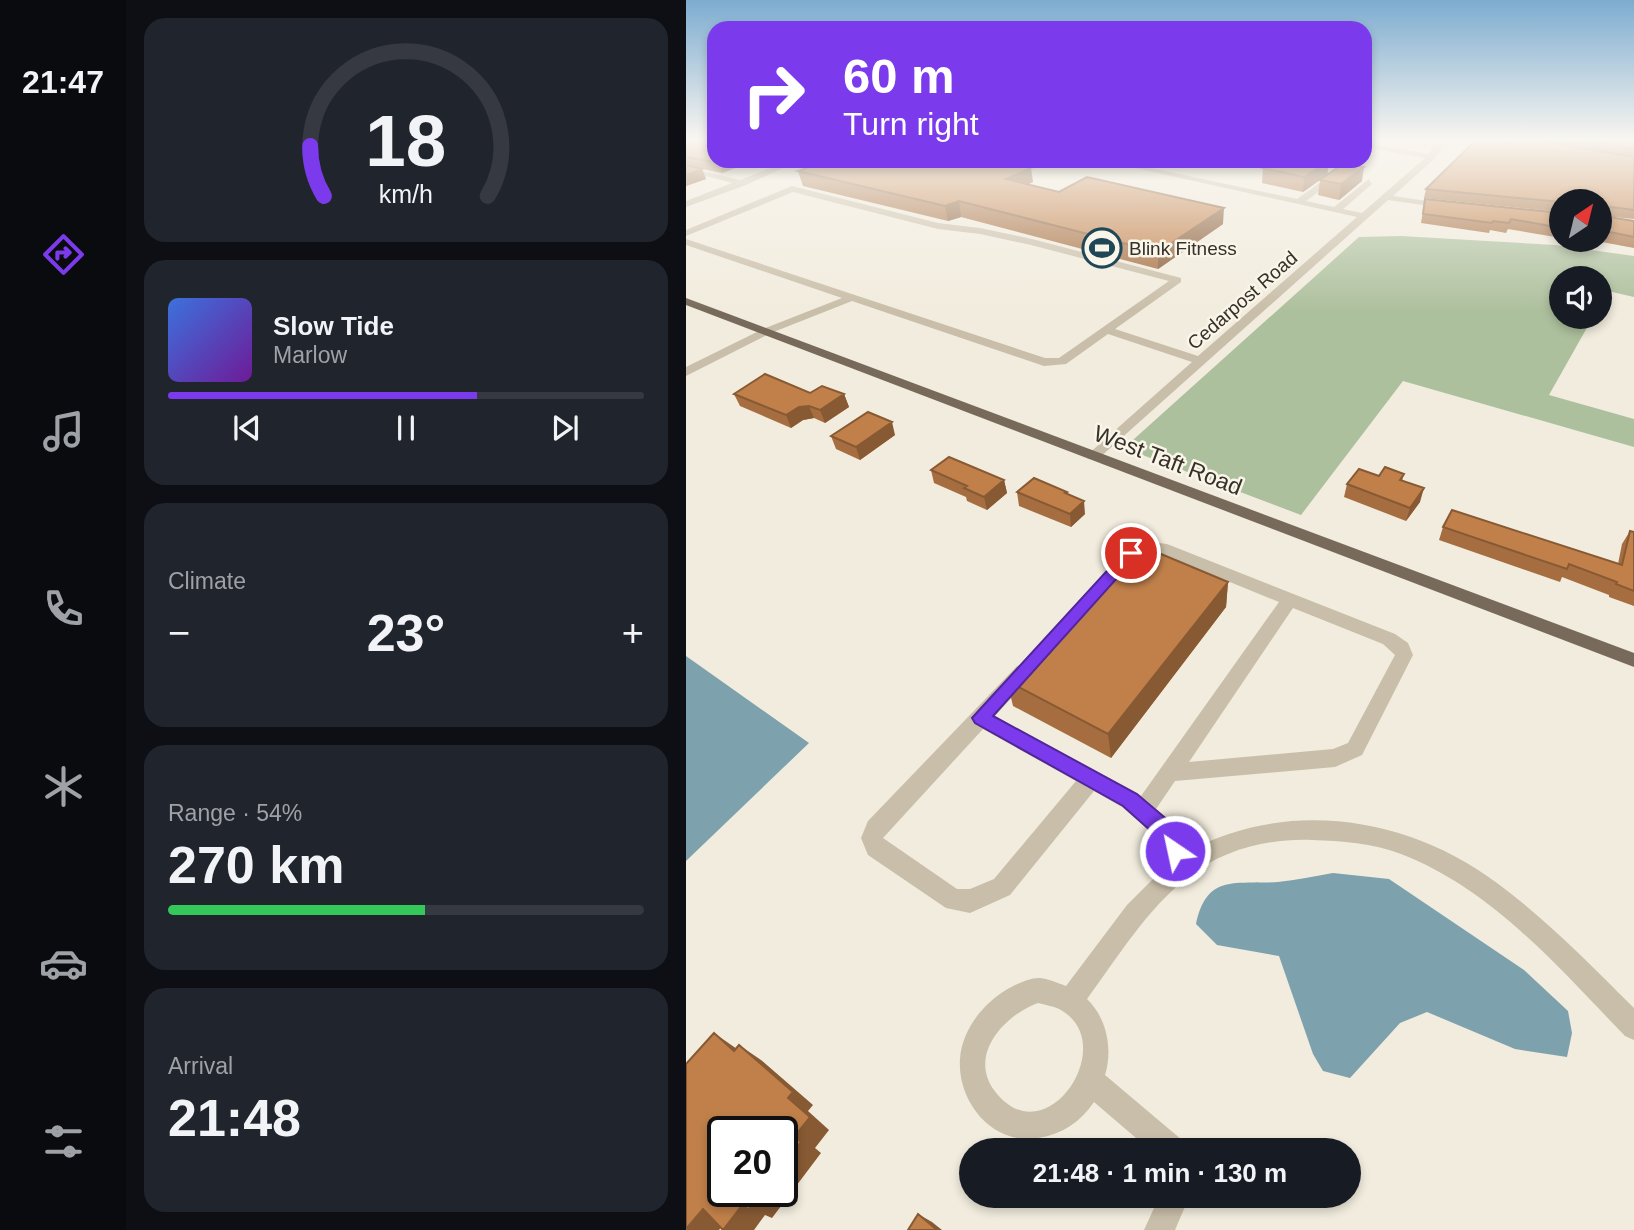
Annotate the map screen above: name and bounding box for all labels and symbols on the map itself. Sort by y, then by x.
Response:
north arrow [1549,189,1612,252]
sports icon: Blink Fitness [1081,227,1123,269]
place label: Blink Fitness [1129,238,1237,259]
street label: Cedarpost Road [1183,247,1301,354]
street label: West Taft Road [1090,420,1246,500]
pin [1101,523,1161,583]
position arrow [1138,814,1212,888]
speed limit sign: 20 [707,1116,798,1207]

